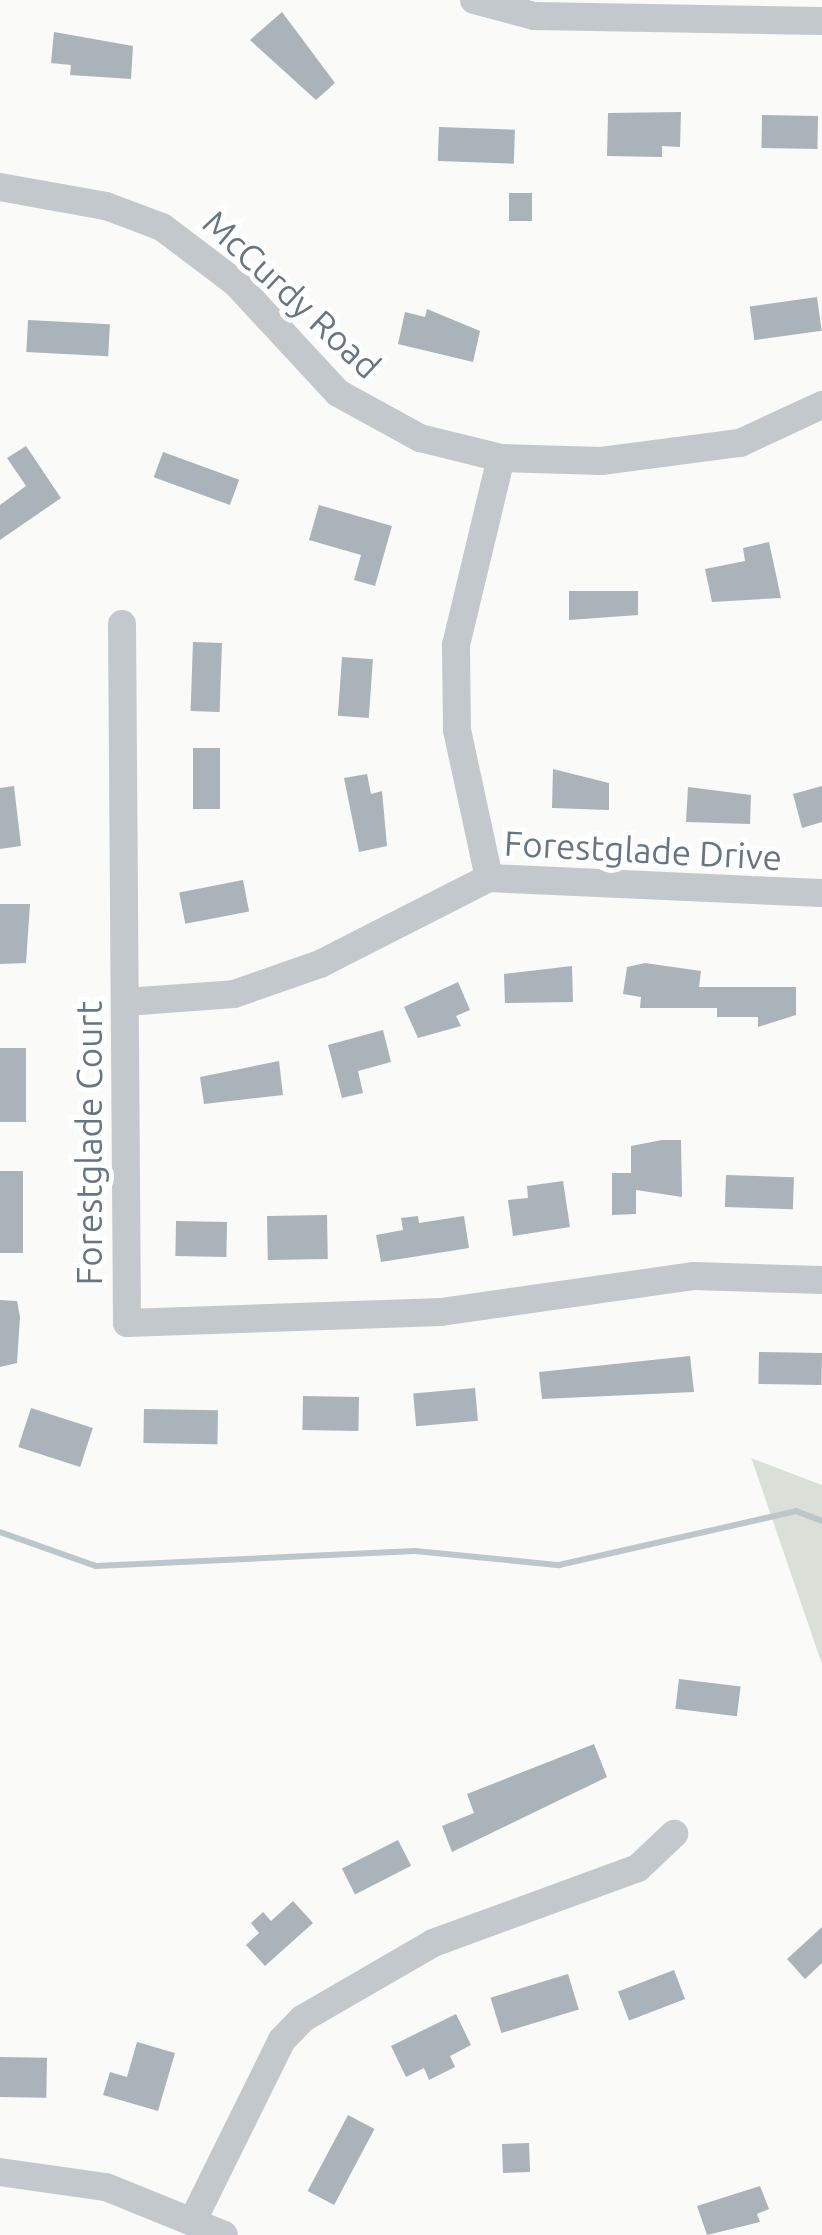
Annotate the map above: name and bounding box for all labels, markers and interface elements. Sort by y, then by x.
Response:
street label: McCurdy Road [195,201,389,387]
street label: Forestglade Drive [503,822,783,878]
street label: Forestglade Court [68,1001,110,1285]

